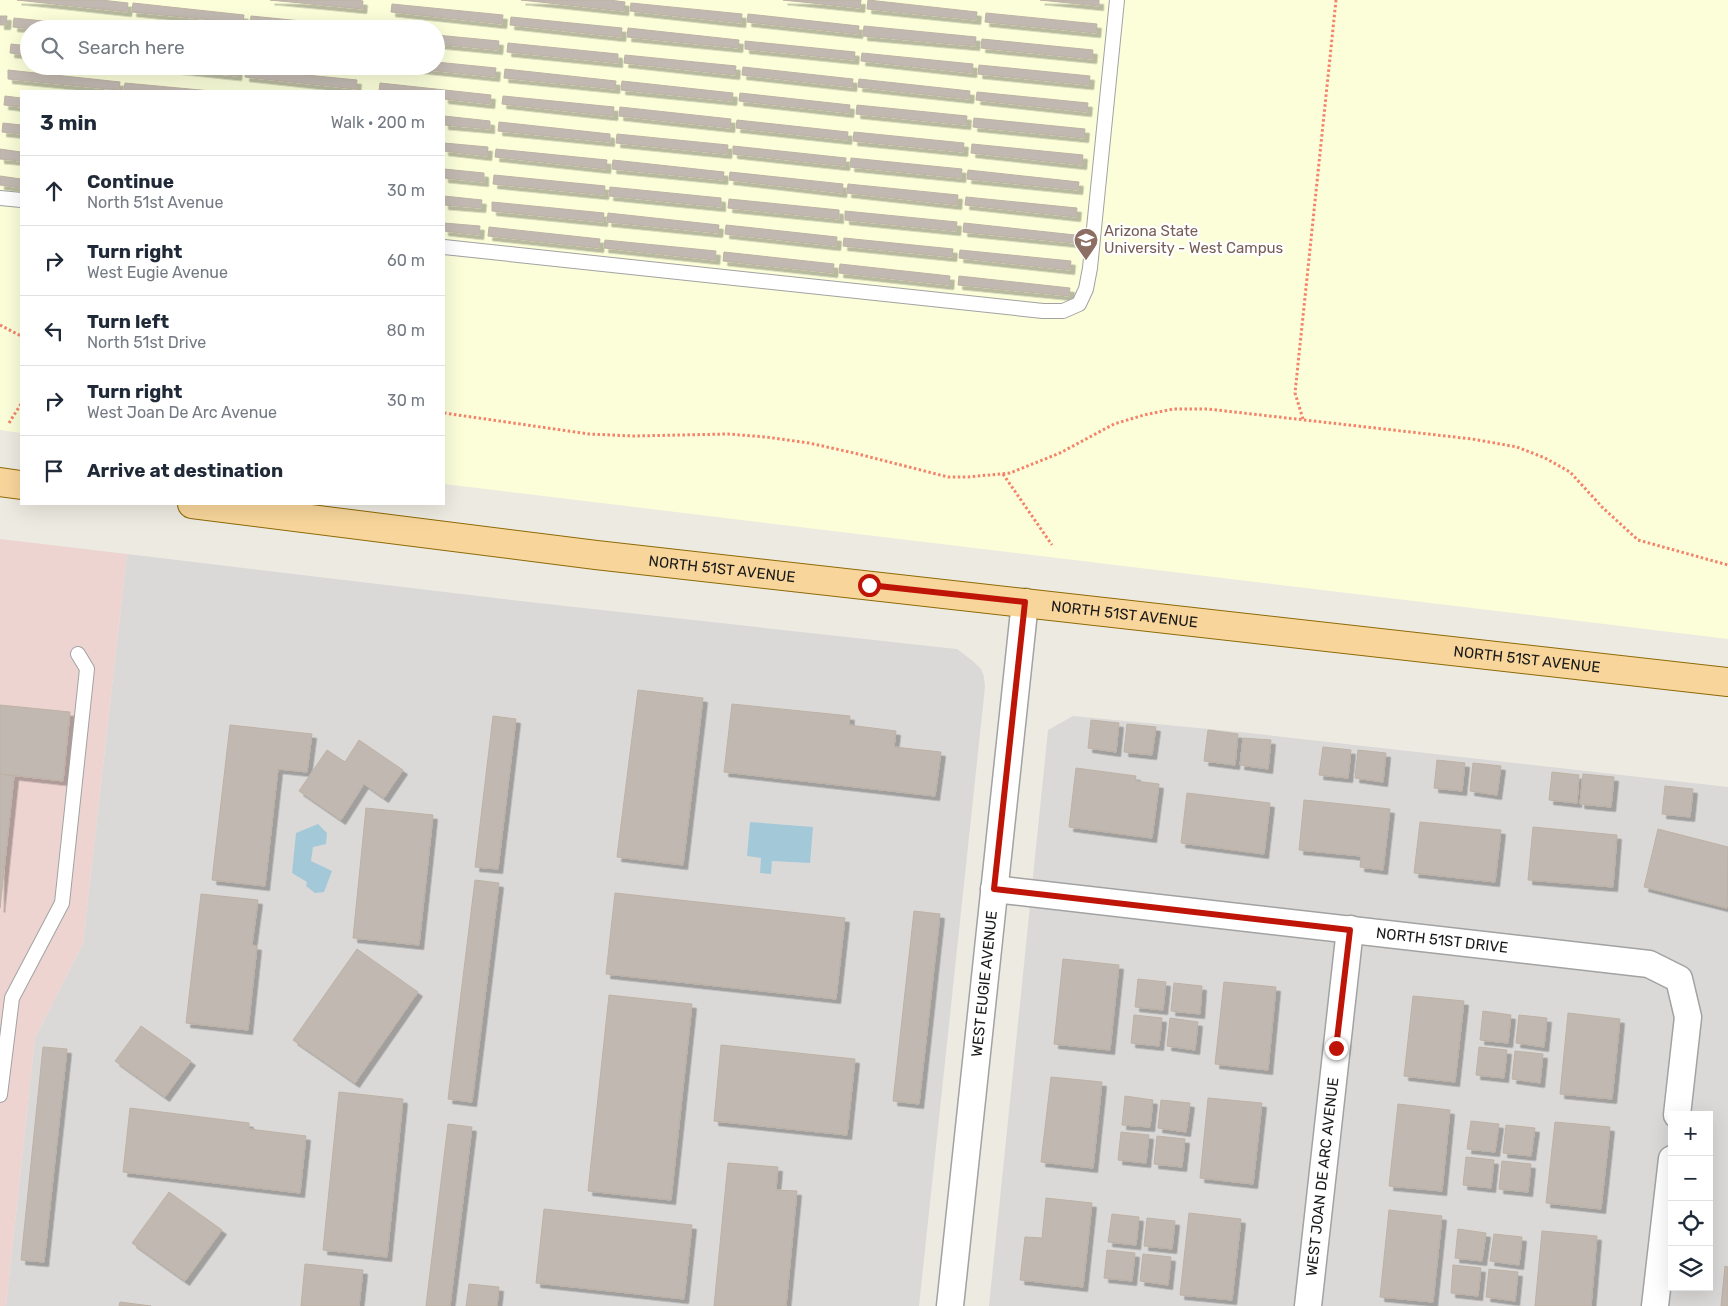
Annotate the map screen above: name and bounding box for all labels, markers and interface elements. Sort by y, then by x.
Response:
search box [20,20,445,75]
icon: search [38,34,66,62]
text: Search here [78,36,185,59]
text: 3 min [40,110,97,135]
text: Walk · 200 m [331,113,425,132]
text: Continue [87,170,174,193]
icon: ahead [40,177,68,205]
text: 30 m [387,181,425,200]
text: North 51st Avenue [87,193,223,212]
place label: Arizona State University - West Campus [1104,222,1284,257]
school or university icon: Arizona State University - West Campus [1073,227,1099,261]
text: Turn right [87,240,182,263]
icon: right [40,247,68,275]
text: 60 m [387,251,425,270]
text: West Eugie Avenue [87,263,228,282]
text: Turn left [87,310,169,333]
icon: left [40,317,68,345]
text: 80 m [387,321,425,340]
text: North 51st Drive [87,333,206,352]
text: Turn right [87,380,182,403]
icon: right [40,387,68,415]
text: 30 m [387,391,425,410]
text: West Joan De Arc Avenue [87,403,277,422]
icon: arrive [40,457,68,485]
text: Arrive at destination [87,459,283,482]
street label: NORTH 51ST AVENUE [648,552,796,586]
route start [858,574,881,597]
street label: NORTH 51ST AVENUE [1050,597,1199,631]
street label: NORTH 51ST AVENUE [1453,642,1601,677]
street label: WEST EUGIE AVENUE [968,910,1001,1058]
street label: NORTH 51ST DRIVE [1375,924,1509,957]
route end [1325,1037,1348,1060]
street label: WEST JOAN DE ARC AVENUE [1302,1076,1342,1277]
map controls [1668,1111,1713,1291]
button: + [1668,1111,1713,1156]
button: − [1668,1156,1713,1201]
button: locate [1668,1201,1713,1246]
button: layers [1668,1246,1713,1291]

